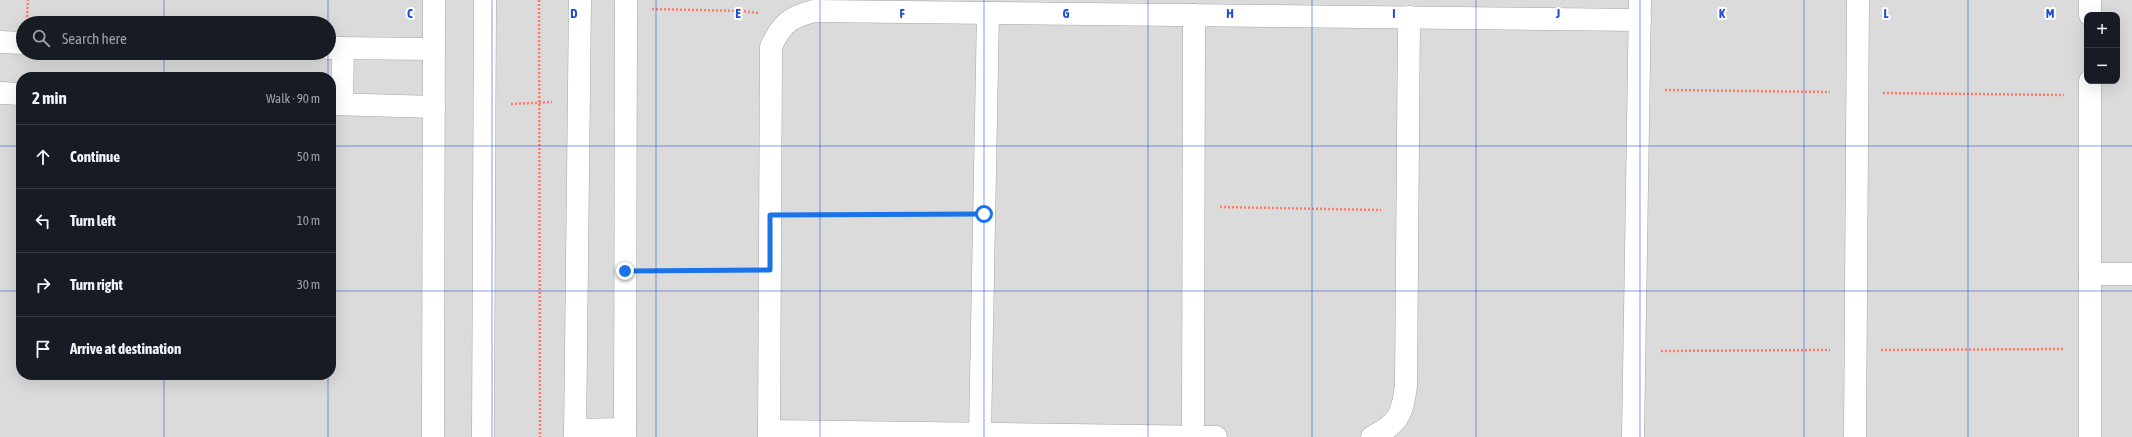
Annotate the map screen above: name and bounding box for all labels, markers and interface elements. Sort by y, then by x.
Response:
text: C [407,6,413,21]
text: D [570,6,578,21]
text: E [735,6,741,21]
text: F [899,6,905,21]
text: G [1063,6,1070,21]
text: H [1226,6,1234,21]
text: I [1392,6,1396,21]
text: J [1555,6,1560,21]
text: K [1719,6,1726,21]
text: L [1883,6,1889,21]
text: M [2046,6,2055,21]
map controls [2084,12,2120,84]
button: + [2084,12,2120,48]
search box [16,16,336,60]
icon: search [30,27,52,49]
text: Search here [62,30,127,47]
button: − [2084,48,2120,84]
text: 2 min [32,88,67,108]
text: Walk · 90 m [266,91,320,106]
icon: ahead [32,146,54,168]
text: Continue [70,148,120,165]
text: 50 m [297,149,320,164]
route start [975,205,993,223]
icon: left [32,210,54,232]
text: Turn left [70,212,116,229]
text: 10 m [297,213,320,228]
route end [616,262,634,280]
icon: right [32,274,54,296]
text: Turn right [70,276,123,293]
text: 30 m [297,277,320,292]
icon: arrive [32,338,54,360]
text: Arrive at destination [70,340,181,357]

